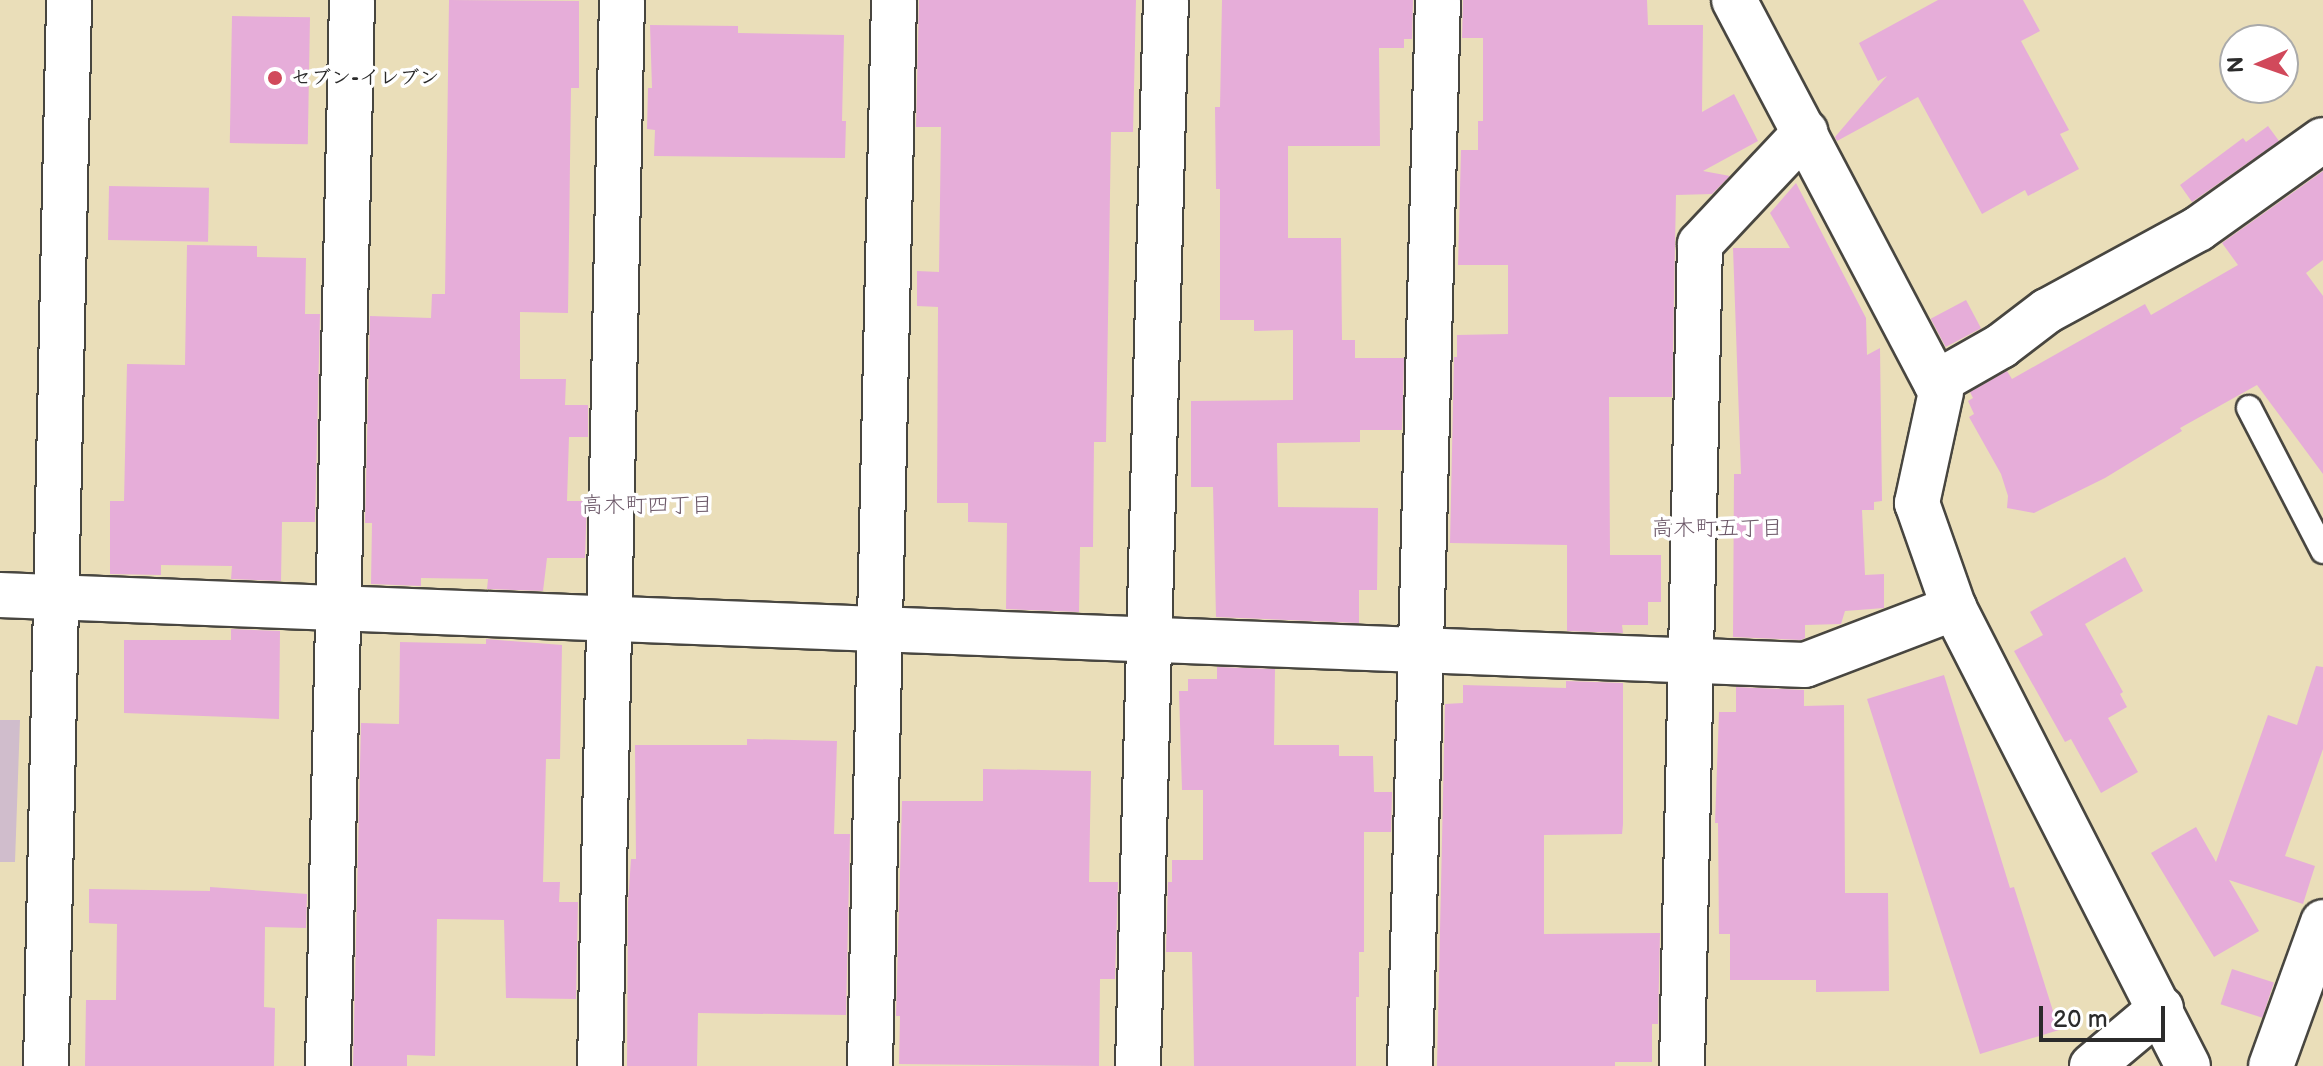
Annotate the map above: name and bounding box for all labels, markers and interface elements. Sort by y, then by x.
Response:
north arrow [2219,24,2299,104]
text: N [2223,56,2250,74]
place label: セブン-イレブン [291,66,439,90]
marker: セブン-イレブン [266,69,284,87]
district label: 高木町四丁目 [581,493,713,519]
district label: 高木町五丁目 [1651,516,1783,542]
scale bar [2043,990,2169,1040]
text: 20 m [2053,1005,2108,1034]

